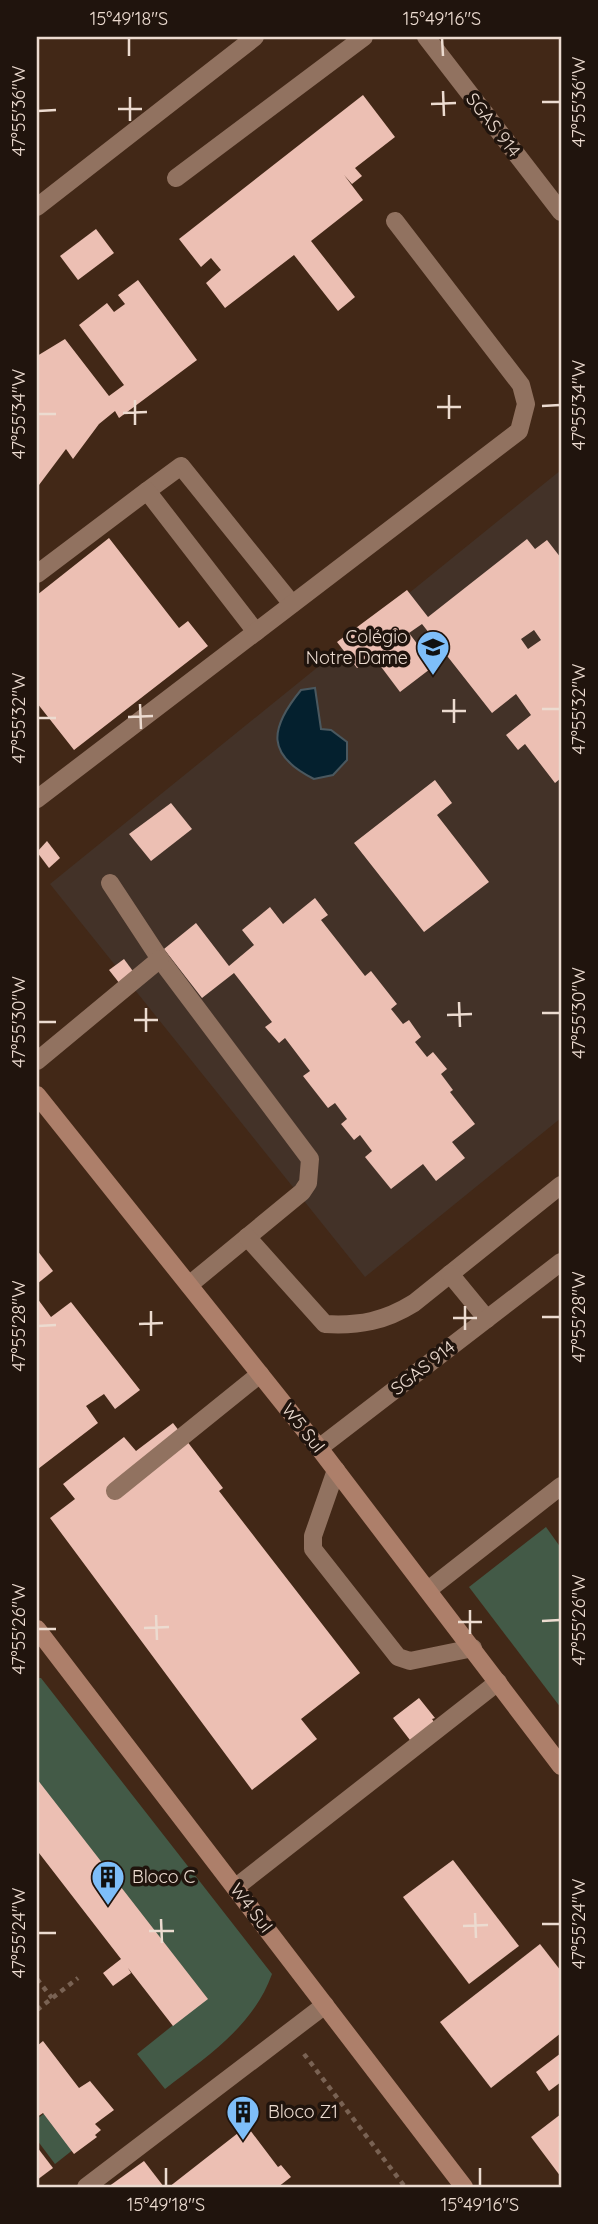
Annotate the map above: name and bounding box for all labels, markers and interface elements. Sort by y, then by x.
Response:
text: 15°49'18"S [90,7,168,30]
text: 15°49'16"S [403,7,481,30]
text: 47°55'36"W [567,57,590,147]
text: 47°55'36"W [7,66,30,156]
street label: SGAS 914 [461,88,526,161]
text: 47°55'34"W [567,360,590,450]
text: 47°55'34"W [7,369,30,459]
place label: Colégio Notre Dame [306,625,408,669]
school or university icon: Colégio Notre Dame [414,628,452,677]
text: 47°55'32"W [567,664,590,754]
text: 47°55'32"W [7,673,30,763]
text: 47°55'30"W [567,967,590,1059]
text: 47°55'30"W [7,976,30,1068]
text: 47°55'28"W [567,1271,590,1363]
text: 47°55'28"W [7,1280,30,1372]
street label: SGAS 914 [386,1335,459,1400]
street label: W5 Sul [277,1398,330,1457]
text: 47°55'26"W [567,1574,590,1666]
text: 47°55'26"W [7,1583,30,1675]
building icon: Bloco C [89,1858,127,1907]
place label: Bloco C [132,1865,196,1888]
street label: W4 Sul [225,1878,278,1937]
text: 47°55'24"W [567,1879,590,1969]
text: 47°55'24"W [7,1888,30,1978]
building icon: Bloco Z1 [224,2093,262,2142]
place label: Bloco Z1 [268,2100,338,2123]
text: 15°49'18"S [127,2193,205,2216]
text: 15°49'16"S [441,2193,519,2216]

